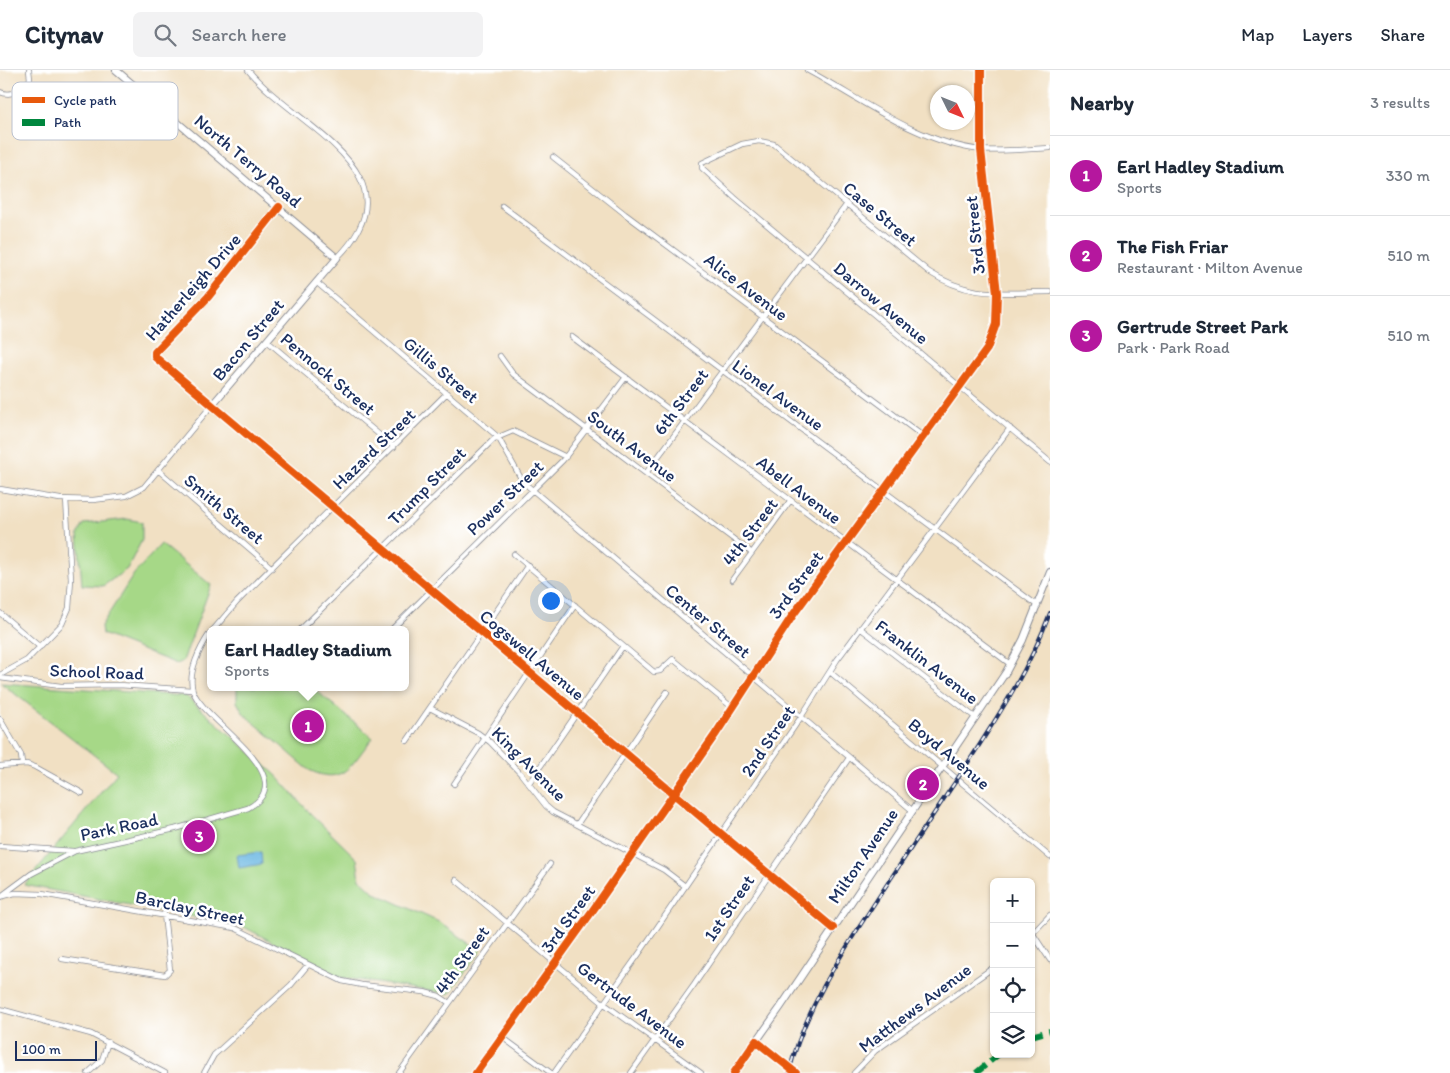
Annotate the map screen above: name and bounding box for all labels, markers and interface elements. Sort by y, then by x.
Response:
search box [133,12,483,57]
text: Citynav [25,20,103,49]
icon: search [151,21,179,49]
text: Search here [191,23,287,46]
text: Map [1241,24,1274,46]
text: Layers [1302,24,1352,46]
text: Share [1380,24,1425,46]
legend [12,82,178,140]
north arrow [930,85,975,130]
text: Nearby [1070,90,1134,115]
text: Cycle path [54,92,117,109]
text: 3 results [1370,93,1430,112]
street label: North Terry Road [190,110,306,212]
text: Path [54,114,81,131]
text: Earl Hadley Stadium [1117,155,1284,178]
text: 1 [1082,166,1090,185]
text: 330 m [1386,166,1430,185]
street label: Case Street [839,177,922,251]
text: Sports [1117,178,1162,197]
street label: 3rd Street [960,195,990,275]
street label: Hatherleigh Drive [140,229,246,345]
text: The Fish Friar [1117,235,1228,258]
text: 2 [1082,246,1090,265]
text: 510 m [1387,246,1430,265]
street label: Alice Avenue [700,248,792,326]
street label: Darrow Avenue [829,257,933,349]
text: Restaurant · Milton Avenue [1117,258,1303,277]
street label: Bacon Street [207,294,289,385]
text: Gertrude Street Park [1117,315,1288,338]
text: 3 [1082,326,1090,345]
text: 510 m [1387,326,1430,345]
street label: Pennock Street [276,328,380,420]
street label: Gillis Street [399,332,483,408]
text: Park · Park Road [1117,338,1230,357]
street label: Lionel Avenue [728,354,828,436]
street label: 6th Street [649,364,713,440]
street label: Hazard Street [328,404,420,494]
street label: South Avenue [583,405,681,487]
street label: Trump Street [383,442,471,530]
street label: Abell Avenue [752,451,846,529]
street label: Power Street [462,456,548,540]
street label: Smith Street [179,469,269,549]
street label: 4th Street [718,494,783,570]
street label: 3rd Street [764,547,828,623]
street label: Center Street [661,579,755,663]
your location [538,588,564,614]
street label: Cogswell Avenue [475,605,589,705]
street label: Franklin Avenue [871,615,983,709]
popup [207,626,409,691]
text: Earl Hadley Stadium [224,638,392,661]
street label: School Road [49,659,145,685]
text: Sports [224,661,269,680]
street label: 2nd Street [736,701,800,781]
pin: 1 [292,707,324,745]
street label: Boyd Avenue [904,713,994,795]
street label: King Avenue [487,722,571,806]
pin: 2 [907,765,939,803]
street label: Milton Avenue [823,804,903,908]
street label: Park Road [78,808,160,846]
pin: 3 [183,817,215,855]
street label: 1st Street [699,871,759,945]
map controls [990,878,1035,1058]
button: + [990,878,1035,923]
street label: 3rd Street [536,881,600,957]
street label: Barclay Street [134,886,247,930]
street label: 4th Street [430,921,494,998]
button: − [990,923,1035,968]
street label: Gertrude Avenue [573,957,691,1053]
street label: Matthews Avenue [854,958,976,1058]
button: locate [990,968,1035,1013]
button: layers [990,1013,1035,1058]
scale bar [15,1038,98,1061]
text: 100 m [22,1041,61,1058]

